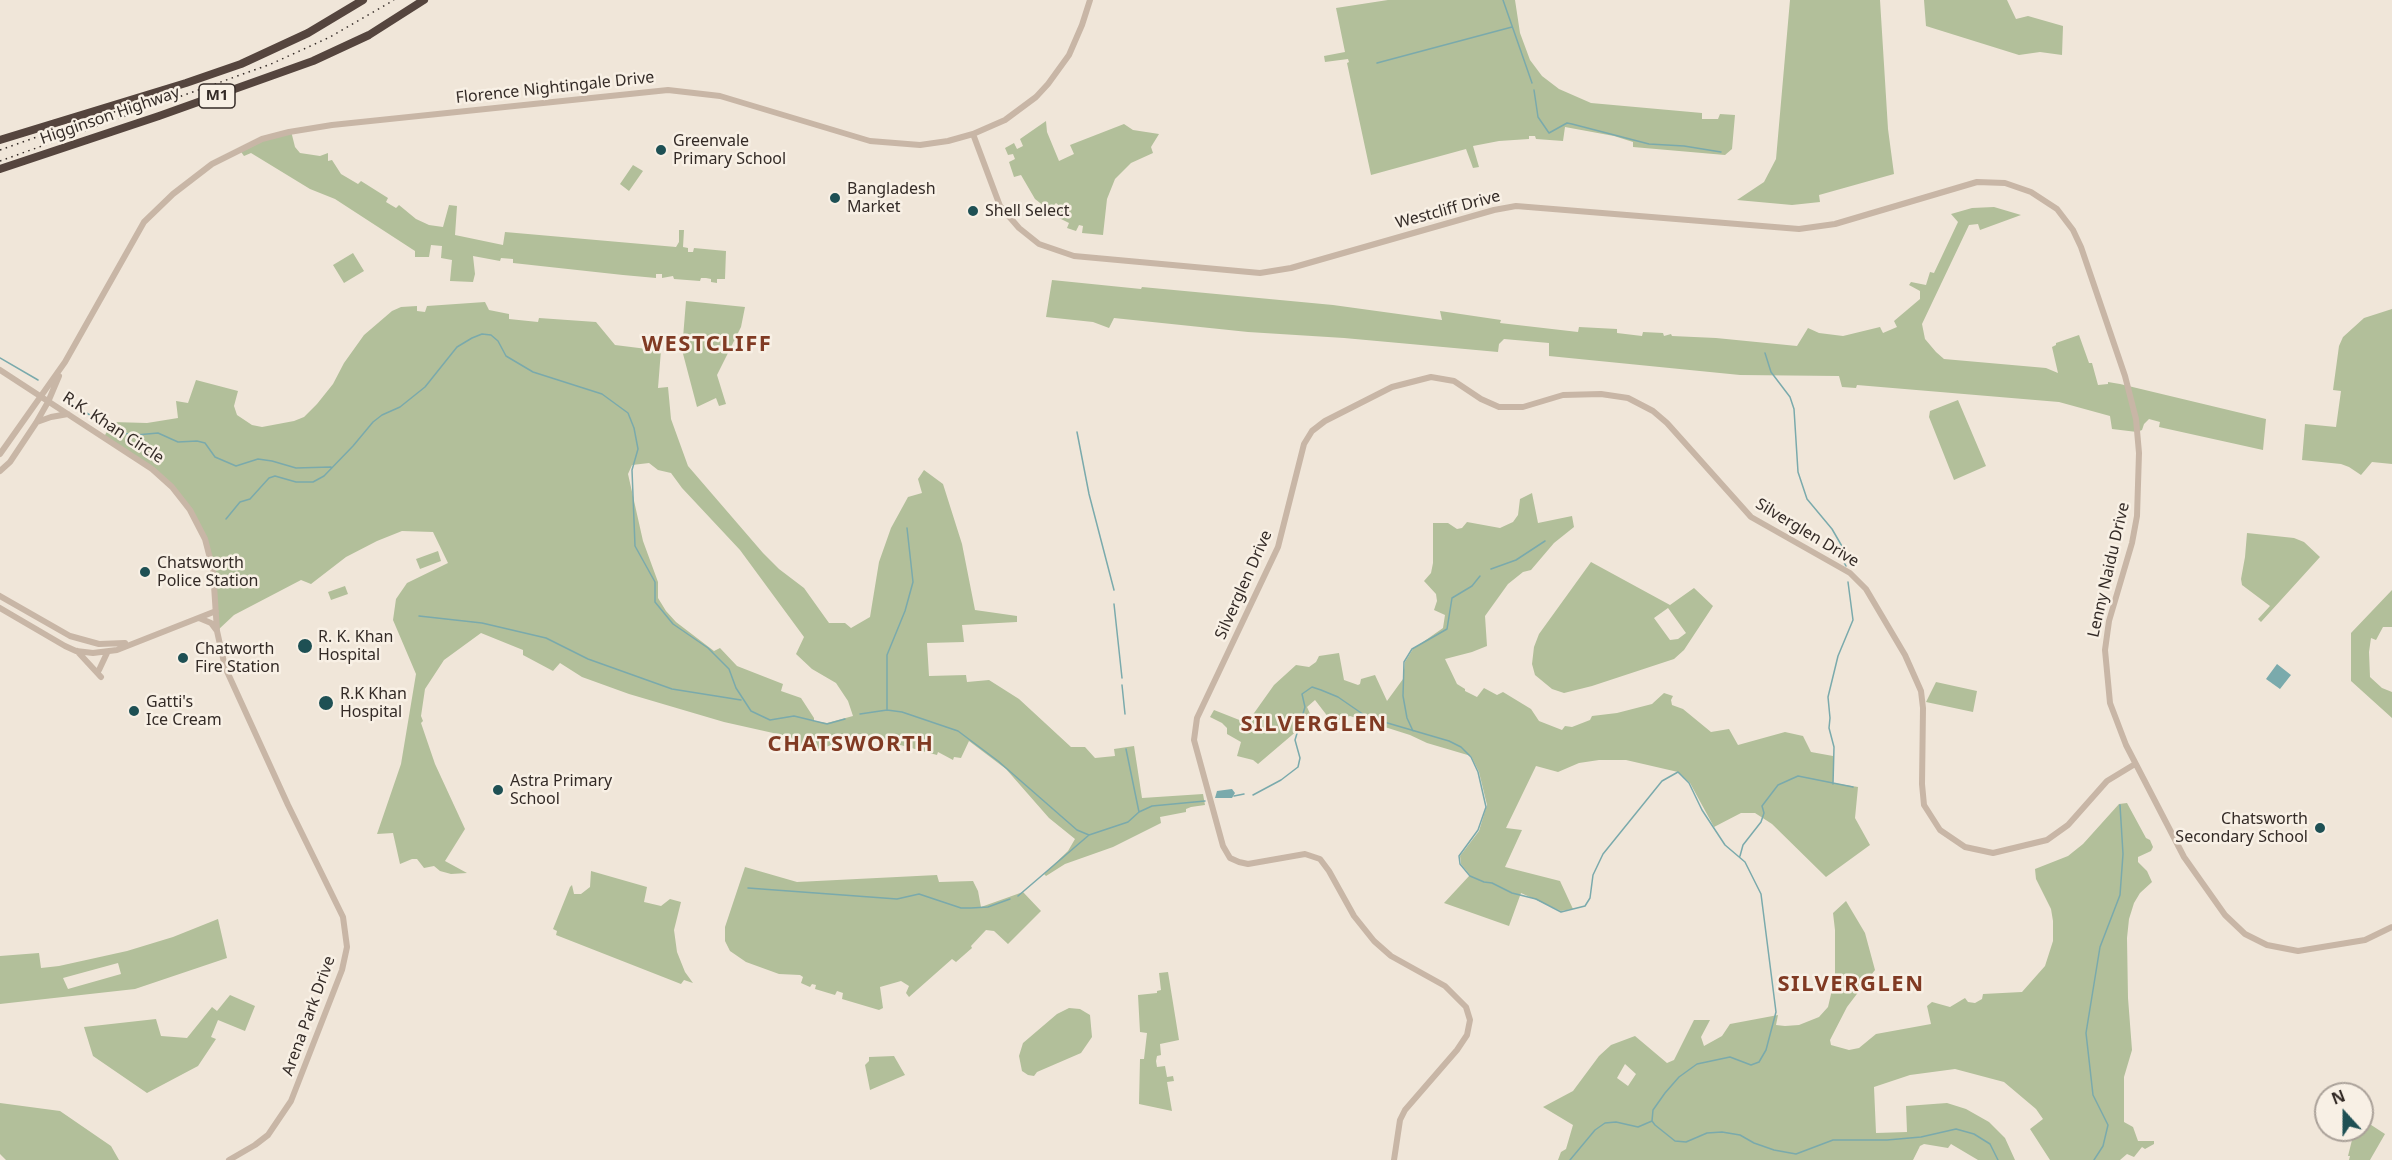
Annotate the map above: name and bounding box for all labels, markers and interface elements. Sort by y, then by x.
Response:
street label: Florence Nightingale Drive [455,68,655,108]
street label: Higginson Highway [38,83,182,149]
road number: M1 [199,84,235,108]
place label: Greenvale Primary School [673,131,786,169]
marker: Greenvale Primary School [654,143,668,157]
place label: Bangladesh Market [847,179,936,217]
street label: Westcliff Drive [1394,187,1502,233]
marker: Bangladesh Market [828,191,842,205]
place label: Shell Select [985,201,1070,221]
marker: Shell Select [966,204,980,218]
district label: WESTCLIFF [642,332,772,358]
street label: R.K. Khan Circle [59,388,167,468]
street label: Silverglen Drive [1752,495,1862,571]
street label: Lenny Naidu Drive [2084,500,2134,640]
street label: Silverglen Drive [1211,528,1277,642]
place label: Chatsworth Police Station [157,553,258,591]
marker: Chatsworth Police Station [138,565,152,579]
place label: R. K. Khan Hospital [318,627,393,665]
marker: R. K. Khan Hospital [296,637,314,655]
place label: Chatworth Fire Station [195,639,280,677]
marker: Chatworth Fire Station [176,651,190,665]
place label: R.K Khan Hospital [340,684,407,722]
place label: Gatti's Ice Cream [146,692,222,730]
marker: R.K Khan Hospital [317,694,335,712]
marker: Gatti's Ice Cream [127,704,141,718]
district label: SILVERGLEN [1240,712,1388,738]
district label: CHATSWORTH [768,732,934,758]
place label: Astra Primary School [510,771,612,809]
marker: Astra Primary School [491,783,505,797]
place label: Chatsworth Secondary School [2175,809,2308,847]
marker: Chatsworth Secondary School [2313,821,2327,835]
street label: Arena Park Drive [278,953,340,1079]
district label: SILVERGLEN [1777,972,1925,998]
north arrow [2314,1082,2374,1142]
text: N [2328,1084,2348,1110]

